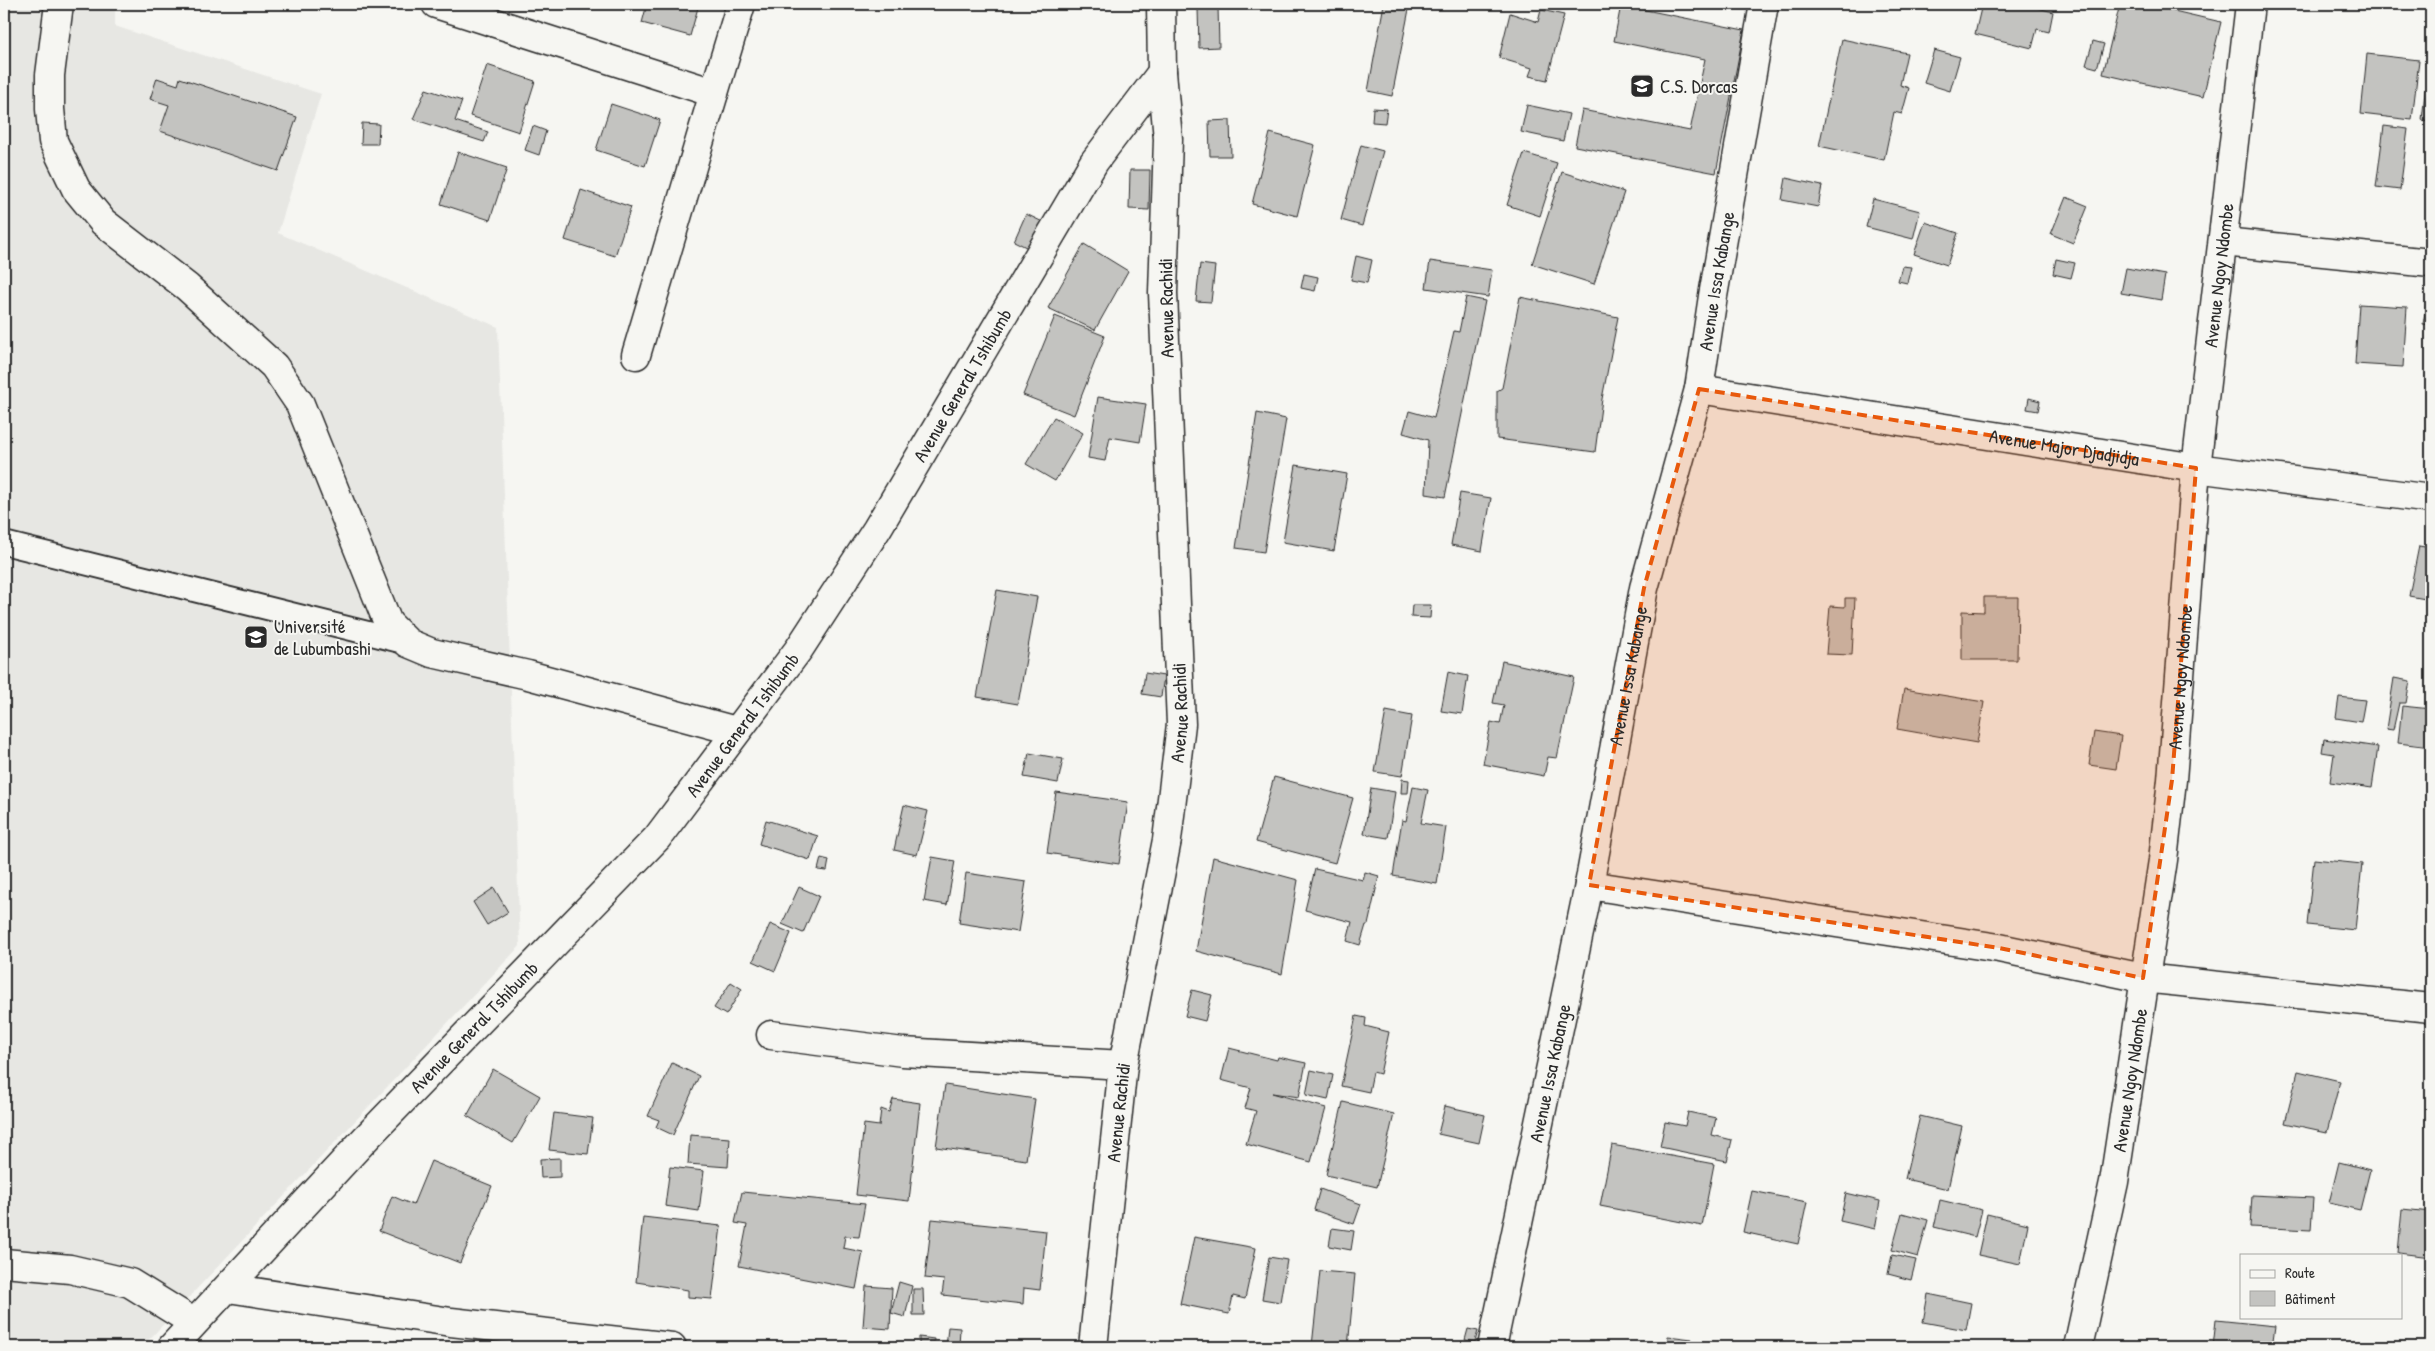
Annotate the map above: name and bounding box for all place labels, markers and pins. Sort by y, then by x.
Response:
school or university icon: C.S. Dorcas [1629,73,1655,99]
place label: C.S. Dorcas [1660,73,1738,99]
place label: Université de Lubumbashi [274,613,371,661]
school or university icon: Université de Lubumbashi [243,624,269,650]

